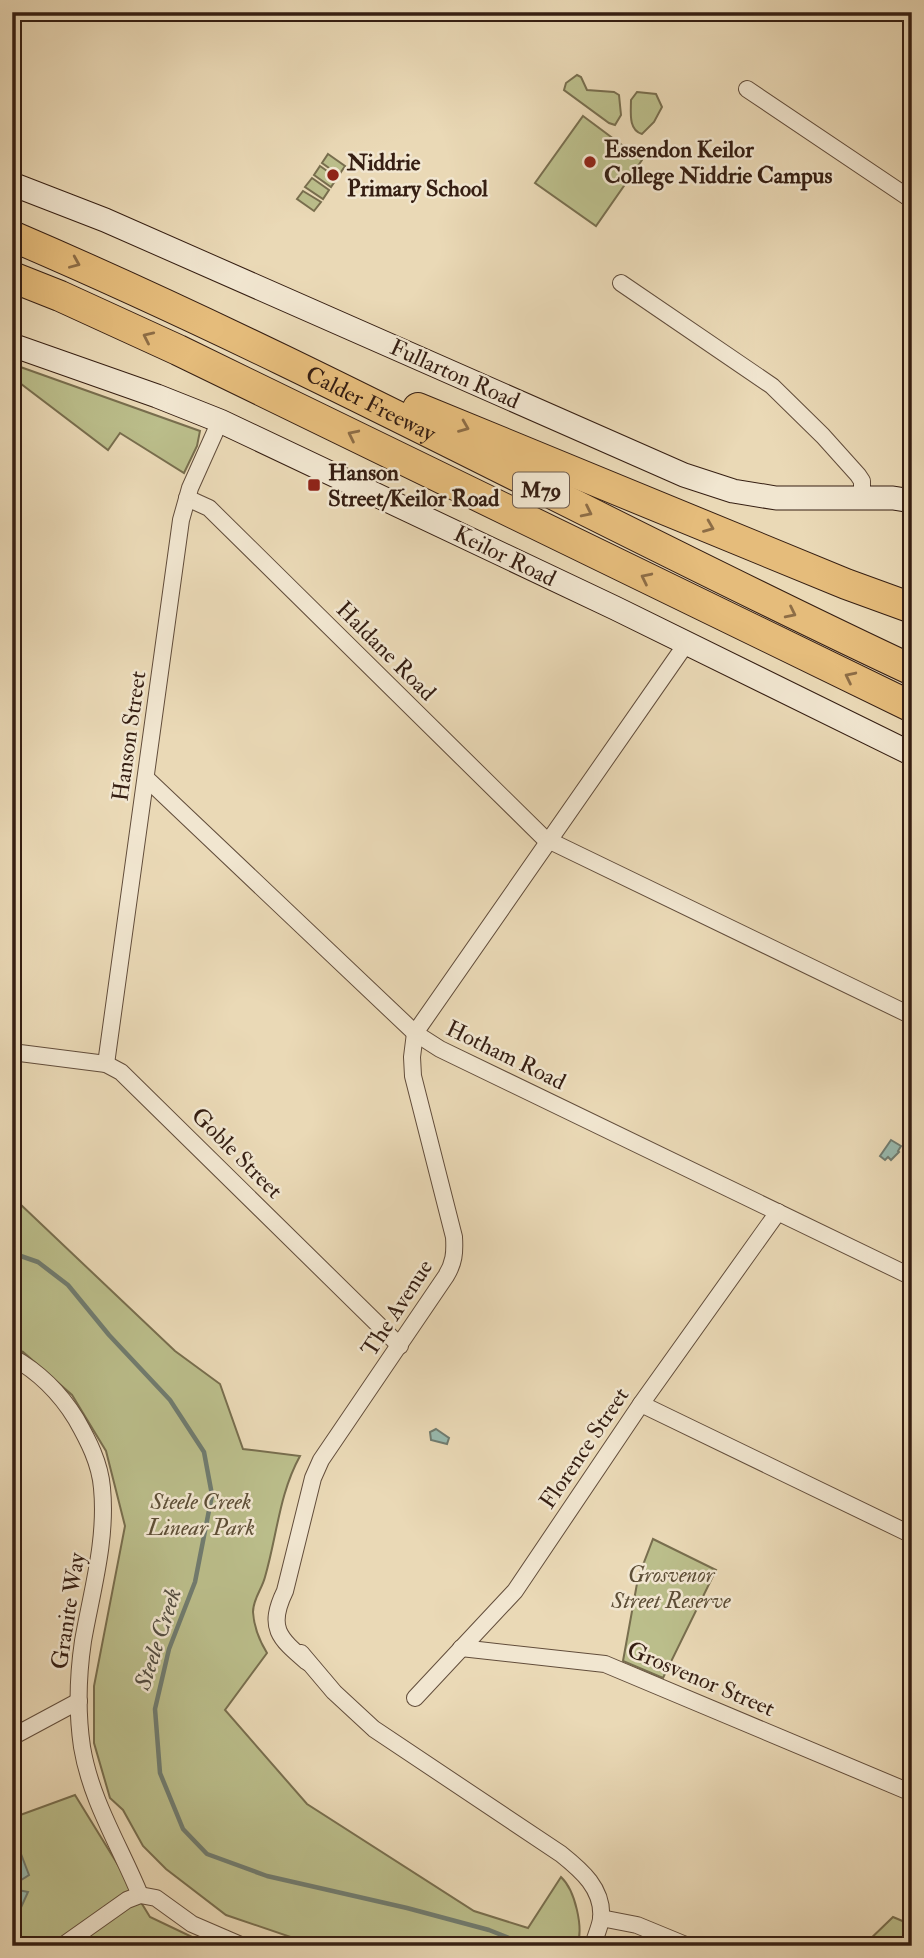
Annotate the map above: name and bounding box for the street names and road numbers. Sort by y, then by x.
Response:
street label: Fullarton Road [386,333,524,415]
street label: Calder Freeway [301,359,442,448]
road number: M79 [513,472,569,508]
street label: Keilor Road [449,519,561,593]
street label: Haldane Road [330,595,442,707]
street label: Hanson Street [106,669,152,803]
street label: Hotham Road [442,1014,570,1096]
street label: Goble Street [185,1101,289,1205]
street label: The Avenue [355,1254,439,1362]
street label: Florence Street [533,1382,635,1514]
street label: Granite Way [44,1550,92,1671]
street label: Grosvenor Street [623,1635,779,1723]

